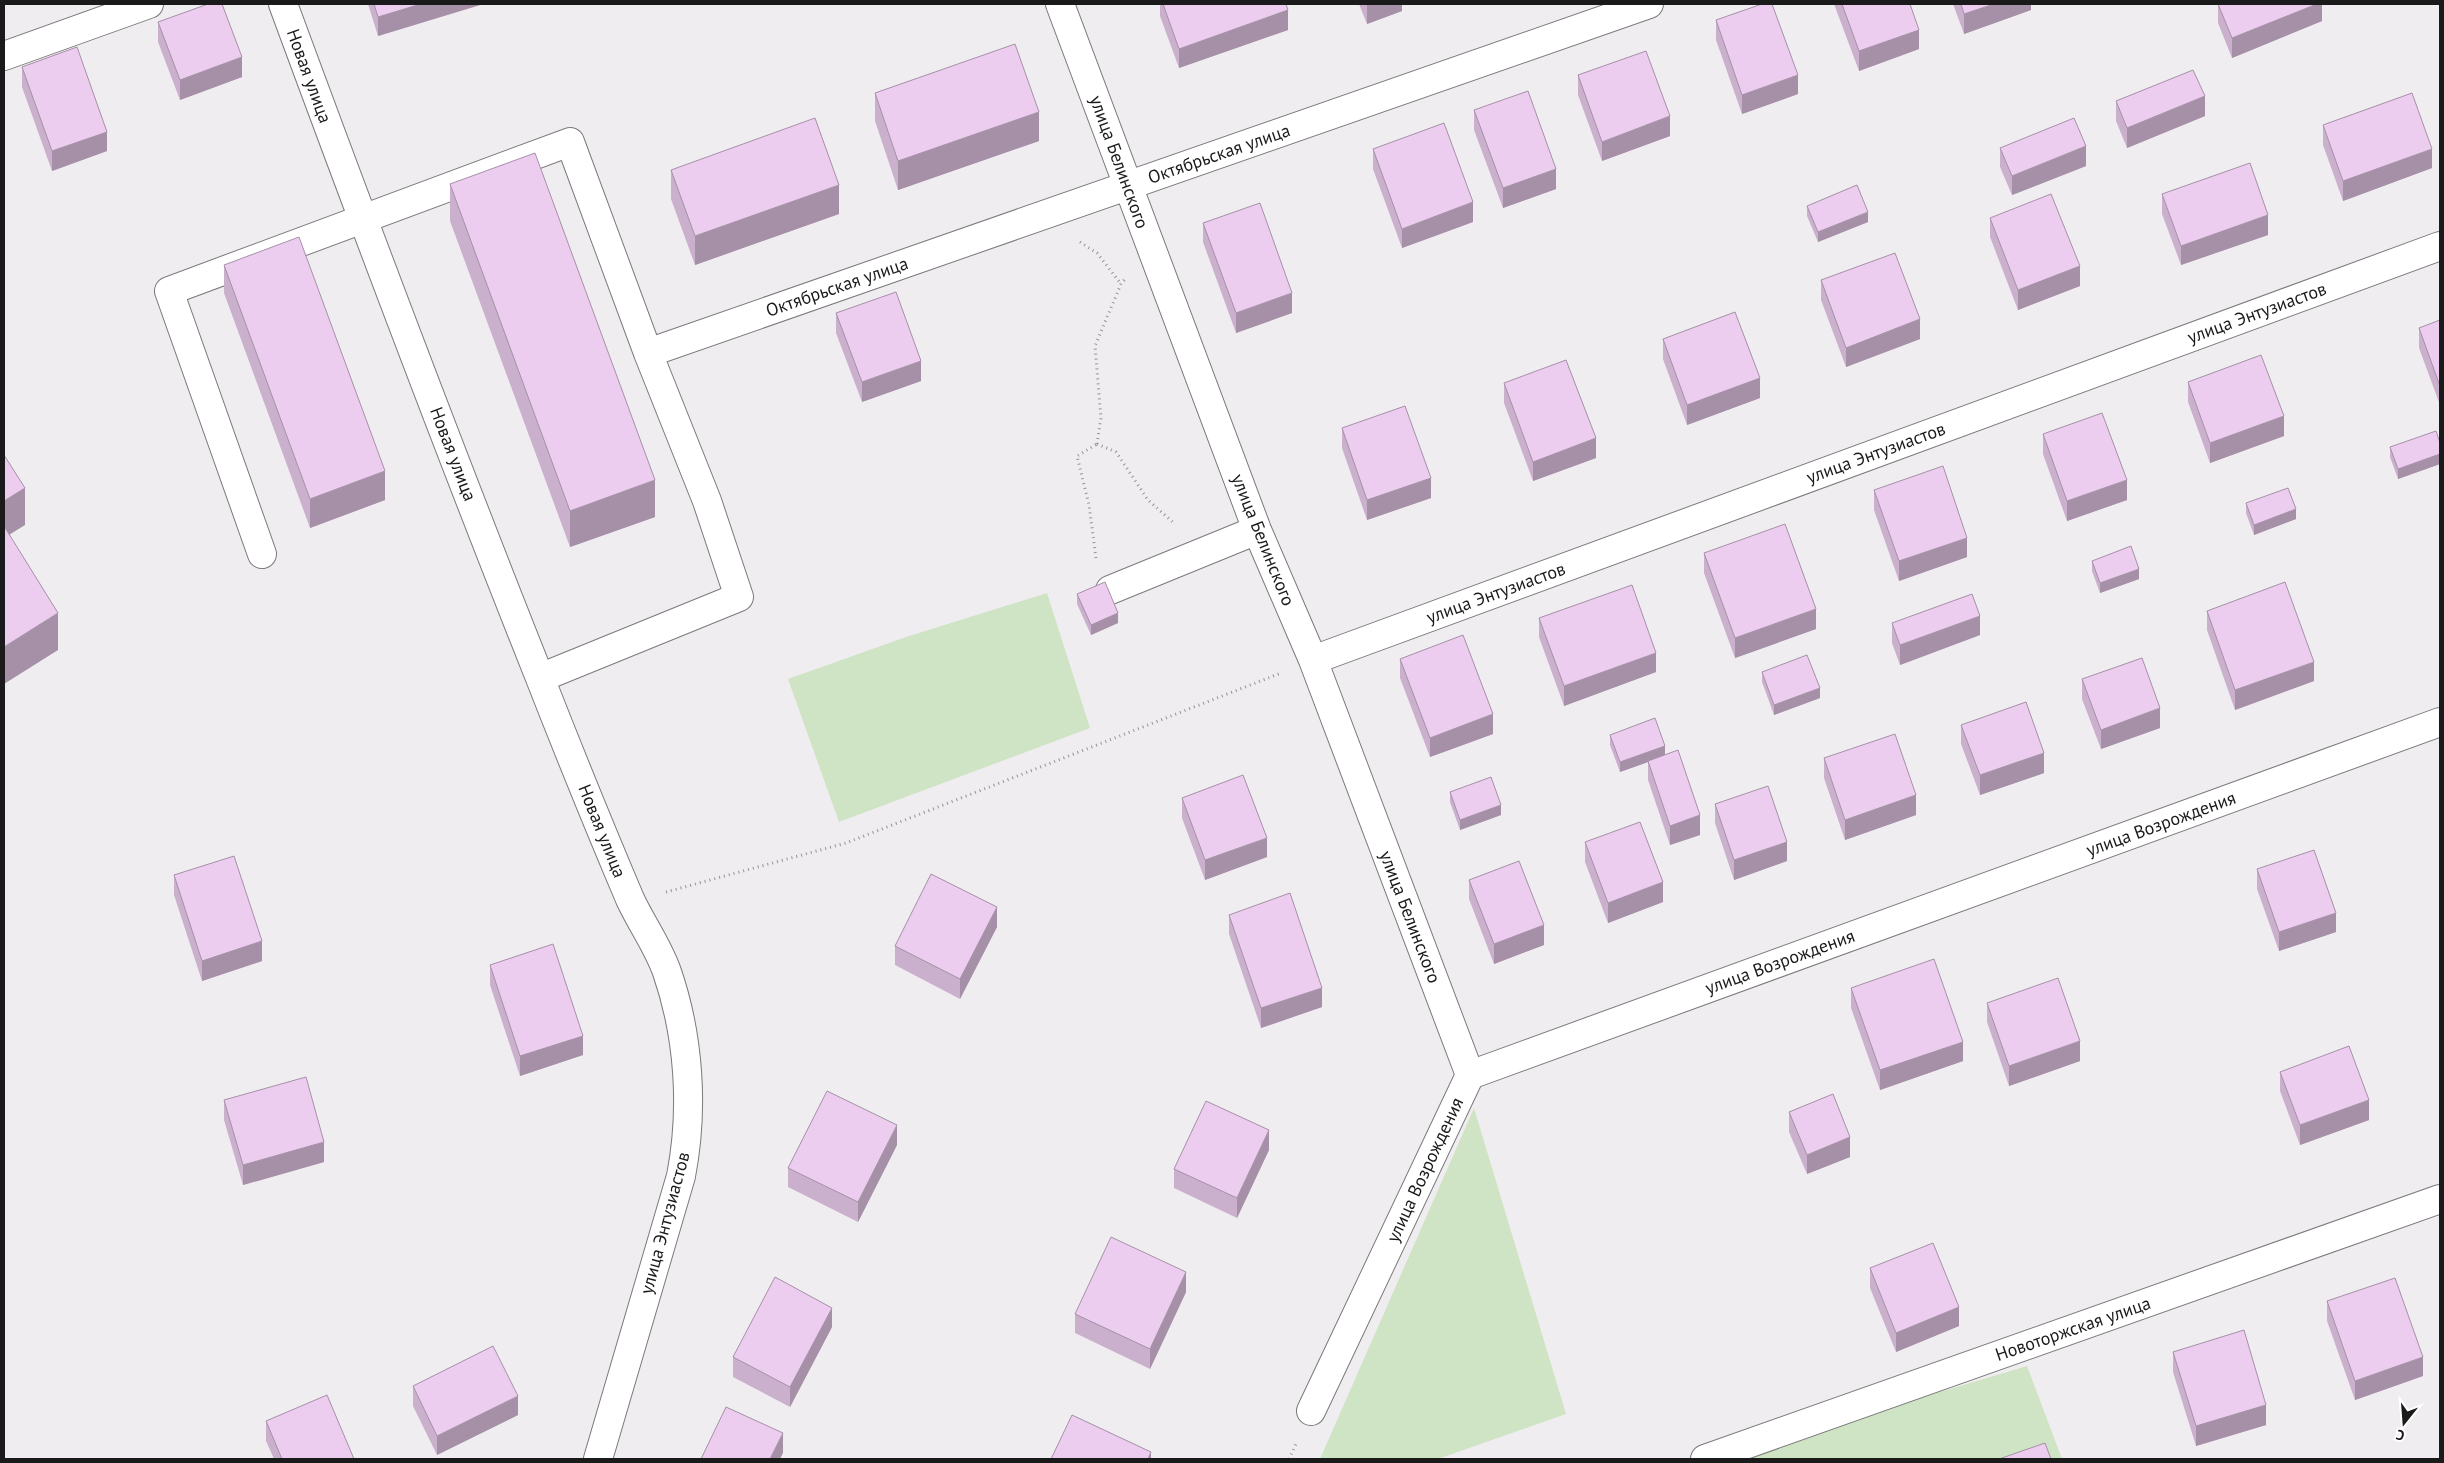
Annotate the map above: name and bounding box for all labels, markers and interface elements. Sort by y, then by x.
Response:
street label: Новая улица [282,25,337,126]
street label: улица Белинского [1085,92,1154,232]
street label: Октябрьская улица [1145,118,1293,189]
street label: Октябрьская улица [763,251,911,322]
street label: улица Энтузиастов [2184,277,2330,348]
street label: Новая улица [425,404,482,504]
street label: улица Энтузиастов [1803,417,1949,488]
street label: улица Белинского [1227,471,1300,609]
street label: улица Энтузиастов [1423,557,1569,628]
street label: Новая улица [573,781,632,881]
street label: улица Возрождения [2083,786,2239,861]
street label: улица Белинского [1375,847,1446,986]
street label: улица Возрождения [1702,924,1858,999]
street label: улица Возрождения [1381,1094,1468,1246]
street label: улица Энтузиастов [634,1149,695,1297]
street label: Новоторжская улица [1992,1291,2154,1366]
north arrow [2379,1398,2429,1448]
text: С [2394,1426,2407,1445]

